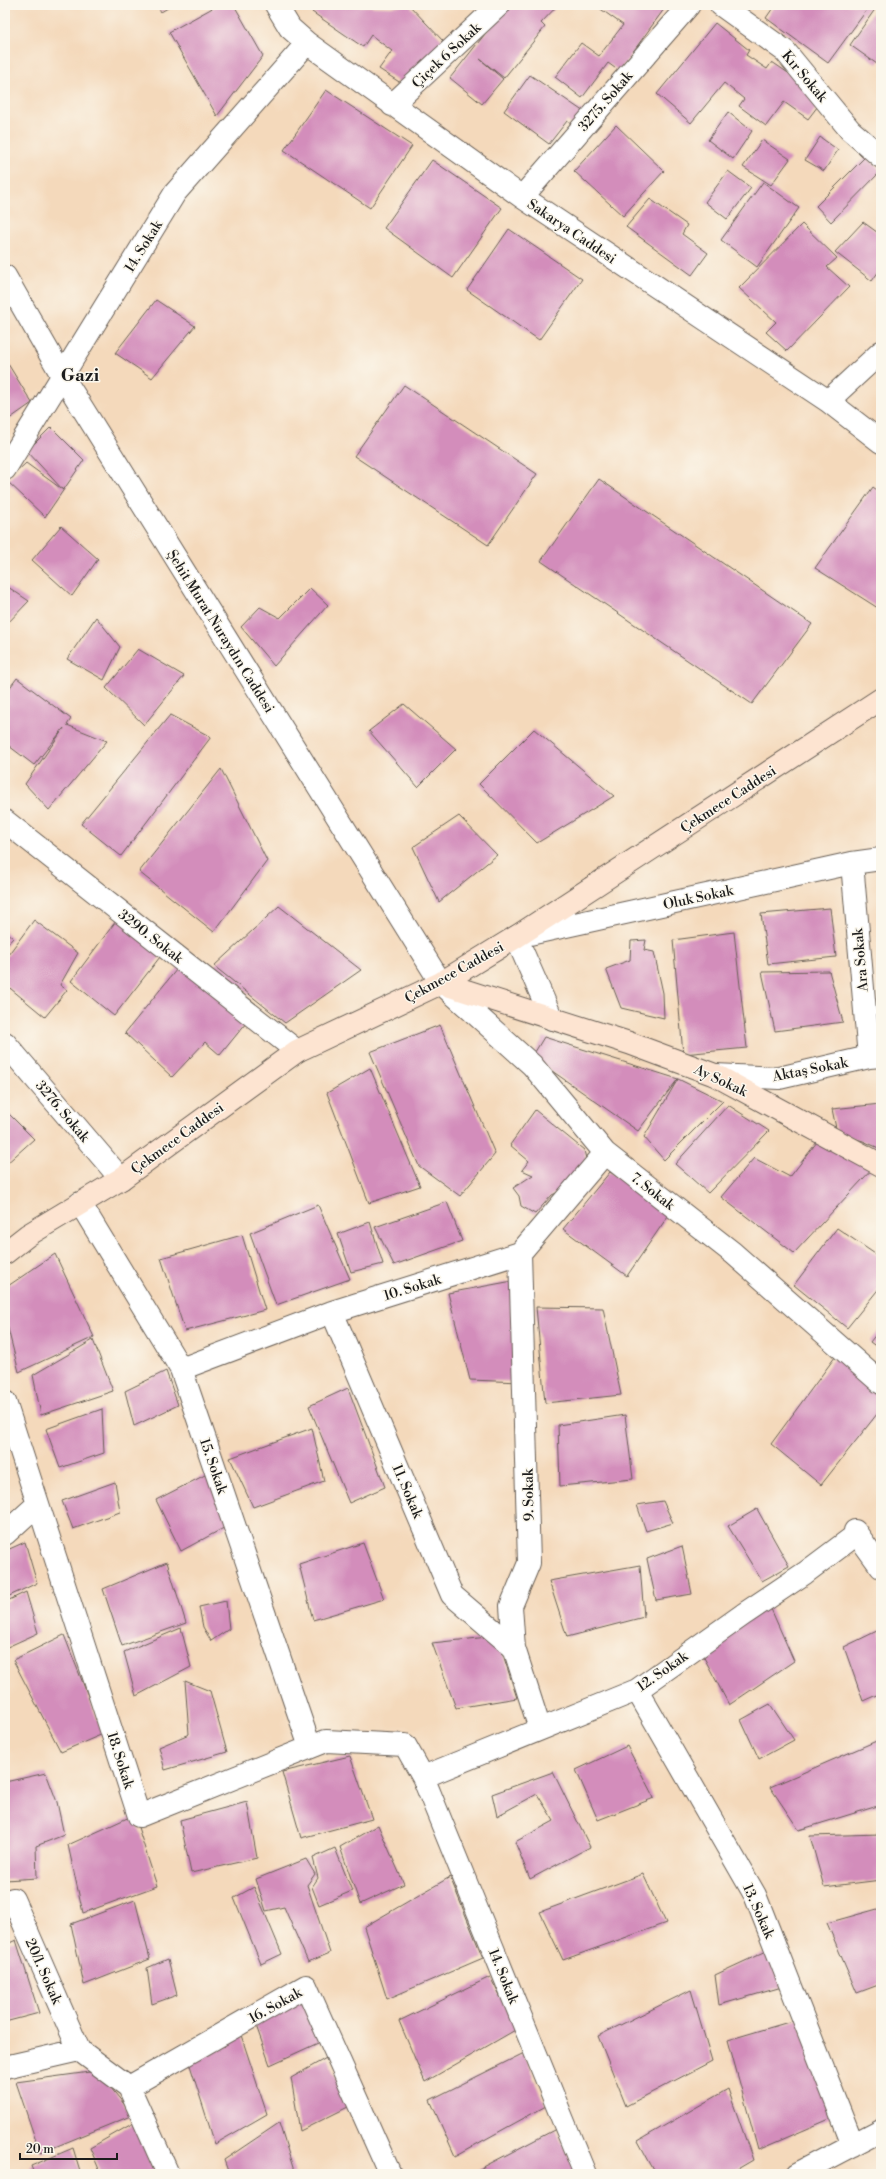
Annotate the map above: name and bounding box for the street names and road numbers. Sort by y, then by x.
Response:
street label: Çiçek 6 Sokak [408,19,485,92]
street label: Kır Sokak [777,47,831,107]
street label: 3275. Sokak [575,67,637,136]
street label: Sakarya Caddesi [523,195,620,268]
street label: 14. Sokak [121,217,167,276]
street label: Şehit Murat Nuraydın Caddesi [162,547,278,717]
street label: Çekmece Caddesi [677,762,780,838]
street label: Oluk Sokak [661,882,736,914]
street label: 3290. Sokak [114,906,187,968]
street label: Ara Sokak [849,927,873,993]
street label: Çekmece Caddesi [402,938,508,1008]
street label: Aktaş Sokak [770,1054,850,1086]
street label: Ay Sokak [690,1060,751,1101]
street label: 3276. Sokak [31,1077,94,1147]
street label: Çekmece Caddesi [127,1099,228,1179]
street label: 7. Sokak [627,1169,678,1215]
street label: 10. Sokak [381,1271,444,1305]
street label: 15. Sokak [195,1436,231,1497]
street label: 11. Sokak [388,1462,427,1522]
street label: 9. Sokak [520,1468,538,1521]
street label: 12. Sokak [633,1647,692,1696]
street label: 18. Sokak [102,1730,138,1792]
street label: 13. Sokak [738,1881,778,1942]
street label: 20/1. Sokak [21,1936,66,2008]
street label: 14. Sokak [484,1946,523,2007]
street label: 16. Sokak [246,1984,306,2028]

